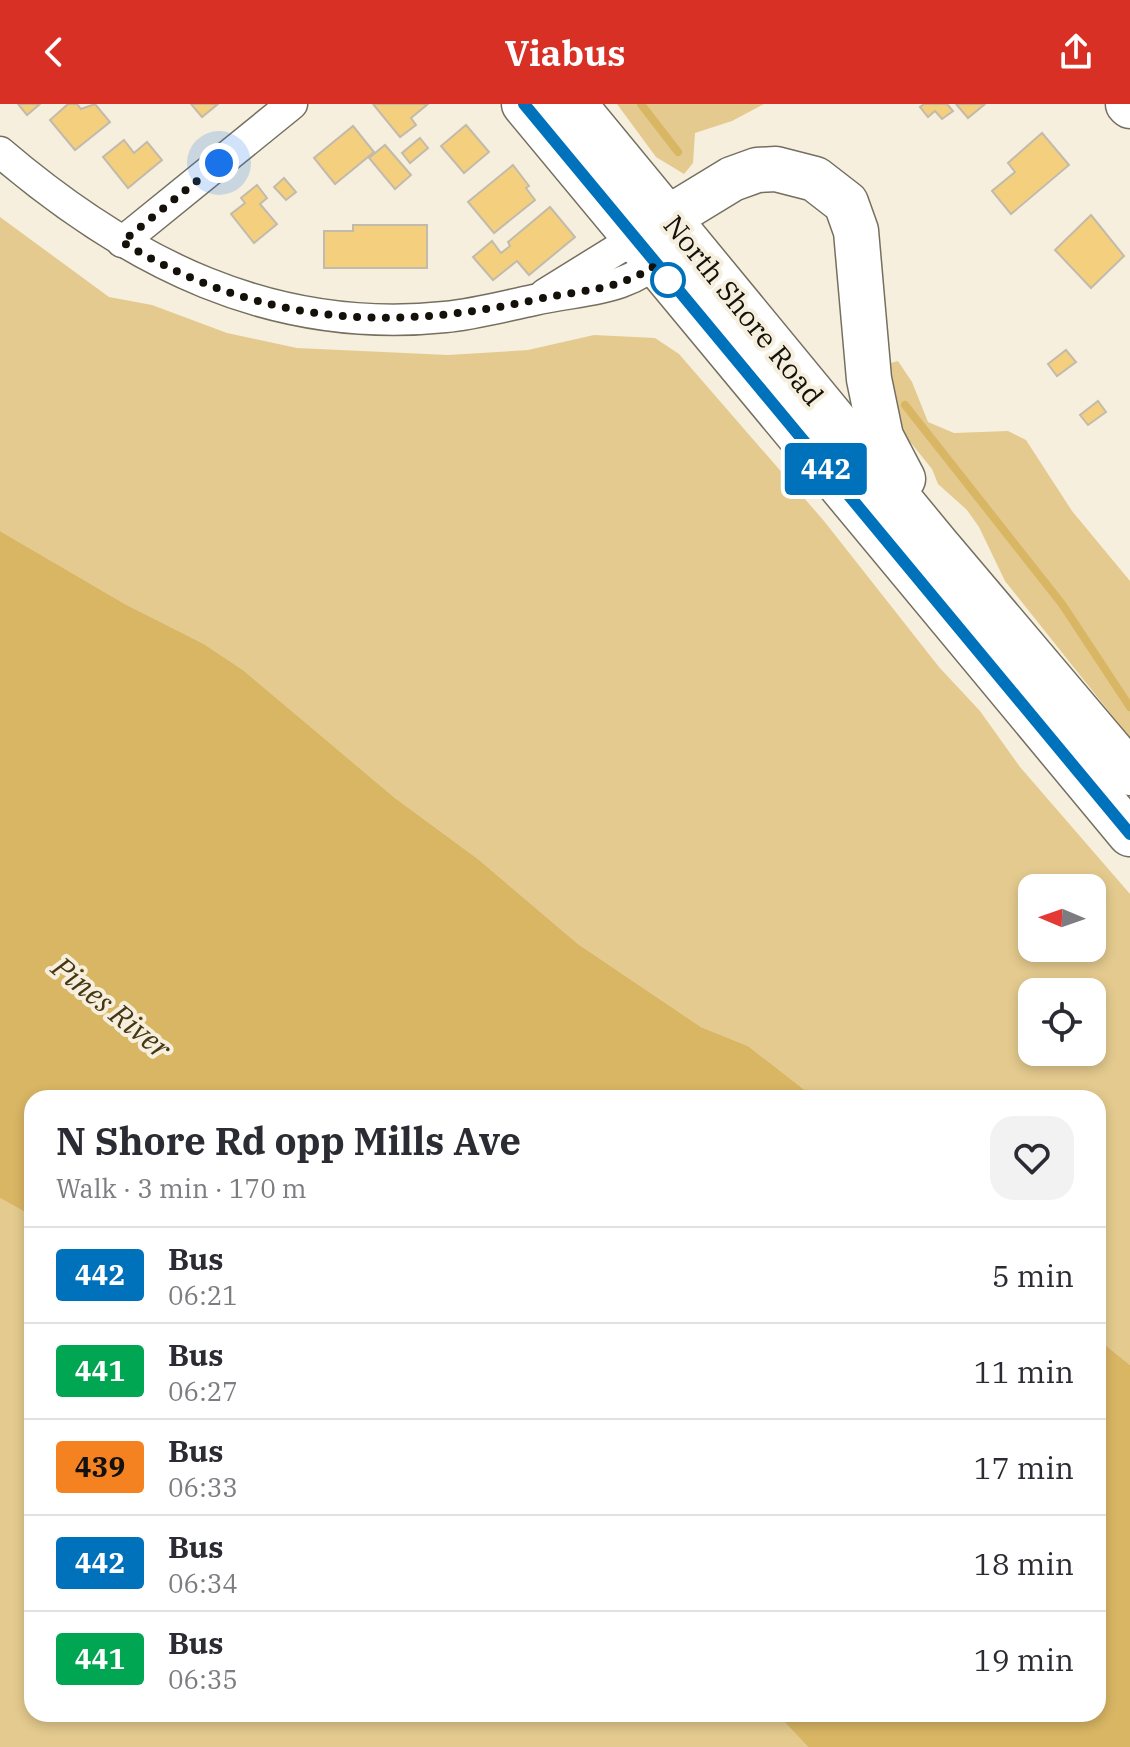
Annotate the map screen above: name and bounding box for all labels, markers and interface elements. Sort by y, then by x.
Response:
text: Viabus [505,29,626,76]
icon: back [32,30,76,74]
icon: share [1054,30,1098,74]
your location [199,143,239,183]
street label: North Shore Road [656,207,832,413]
unlabelled marker [651,263,685,297]
line badge: 442 [780,443,872,495]
text: 442 [801,450,851,487]
north arrow [1018,874,1106,962]
map controls [1018,874,1106,1066]
water label: Pines River [44,946,180,1067]
button: locate [1018,978,1106,1066]
text: N Shore Rd opp Mills Ave [56,1116,521,1165]
button: heart [990,1116,1074,1200]
text: Walk · 3 min · 170 m [56,1171,307,1205]
text: Bus [168,1239,223,1278]
text: 442 [75,1256,125,1293]
text: 5 min [992,1256,1074,1295]
text: 06:21 [168,1278,238,1312]
text: Bus [168,1335,223,1374]
text: 441 [75,1352,125,1389]
text: 11 min [974,1352,1074,1391]
text: 06:27 [168,1374,238,1408]
text: Bus [168,1431,223,1470]
text: 439 [75,1448,125,1485]
text: 17 min [974,1448,1074,1487]
text: 06:33 [168,1470,238,1504]
text: Bus [168,1527,223,1566]
text: 442 [75,1544,125,1581]
text: 18 min [974,1544,1074,1583]
text: 06:34 [168,1566,238,1600]
text: Bus [168,1623,223,1662]
text: 441 [75,1640,125,1677]
text: 19 min [974,1640,1074,1679]
text: 06:35 [168,1662,238,1696]

